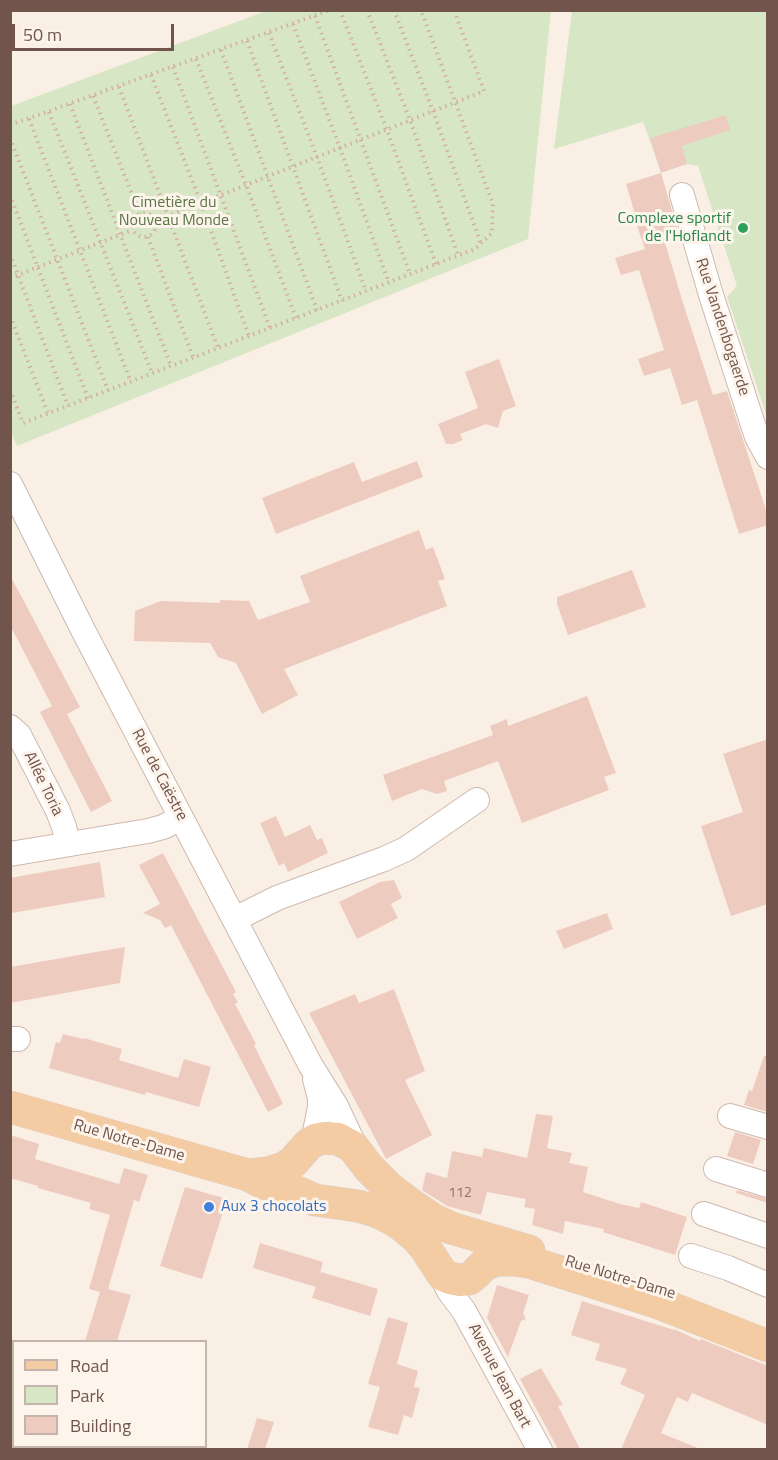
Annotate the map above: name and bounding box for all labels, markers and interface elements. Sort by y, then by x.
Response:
scale bar [15,12,177,50]
text: 50 m [23,21,62,48]
park label: Cimetière du Nouveau Monde [119,193,229,231]
place label: Complexe sportif de l'Hoflandt [618,209,731,247]
marker: Complexe sportif de l'Hoflandt [736,221,750,235]
street label: Rue Vandenbogaerde [691,256,753,398]
street label: Rue de Caëstre [127,726,191,824]
street label: Allée Toria [19,749,67,819]
street label: Rue Notre-Dame [71,1116,187,1166]
house number: 112 [448,1186,472,1202]
place label: Aux 3 chocolats [221,1197,326,1217]
marker: Aux 3 chocolats [202,1200,216,1214]
street label: Rue Notre-Dame [562,1252,678,1304]
street label: Avenue Jean Bart [463,1321,535,1431]
legend [12,1340,207,1448]
text: Road [70,1352,109,1379]
text: Park [70,1382,104,1409]
text: Building [70,1412,131,1439]

